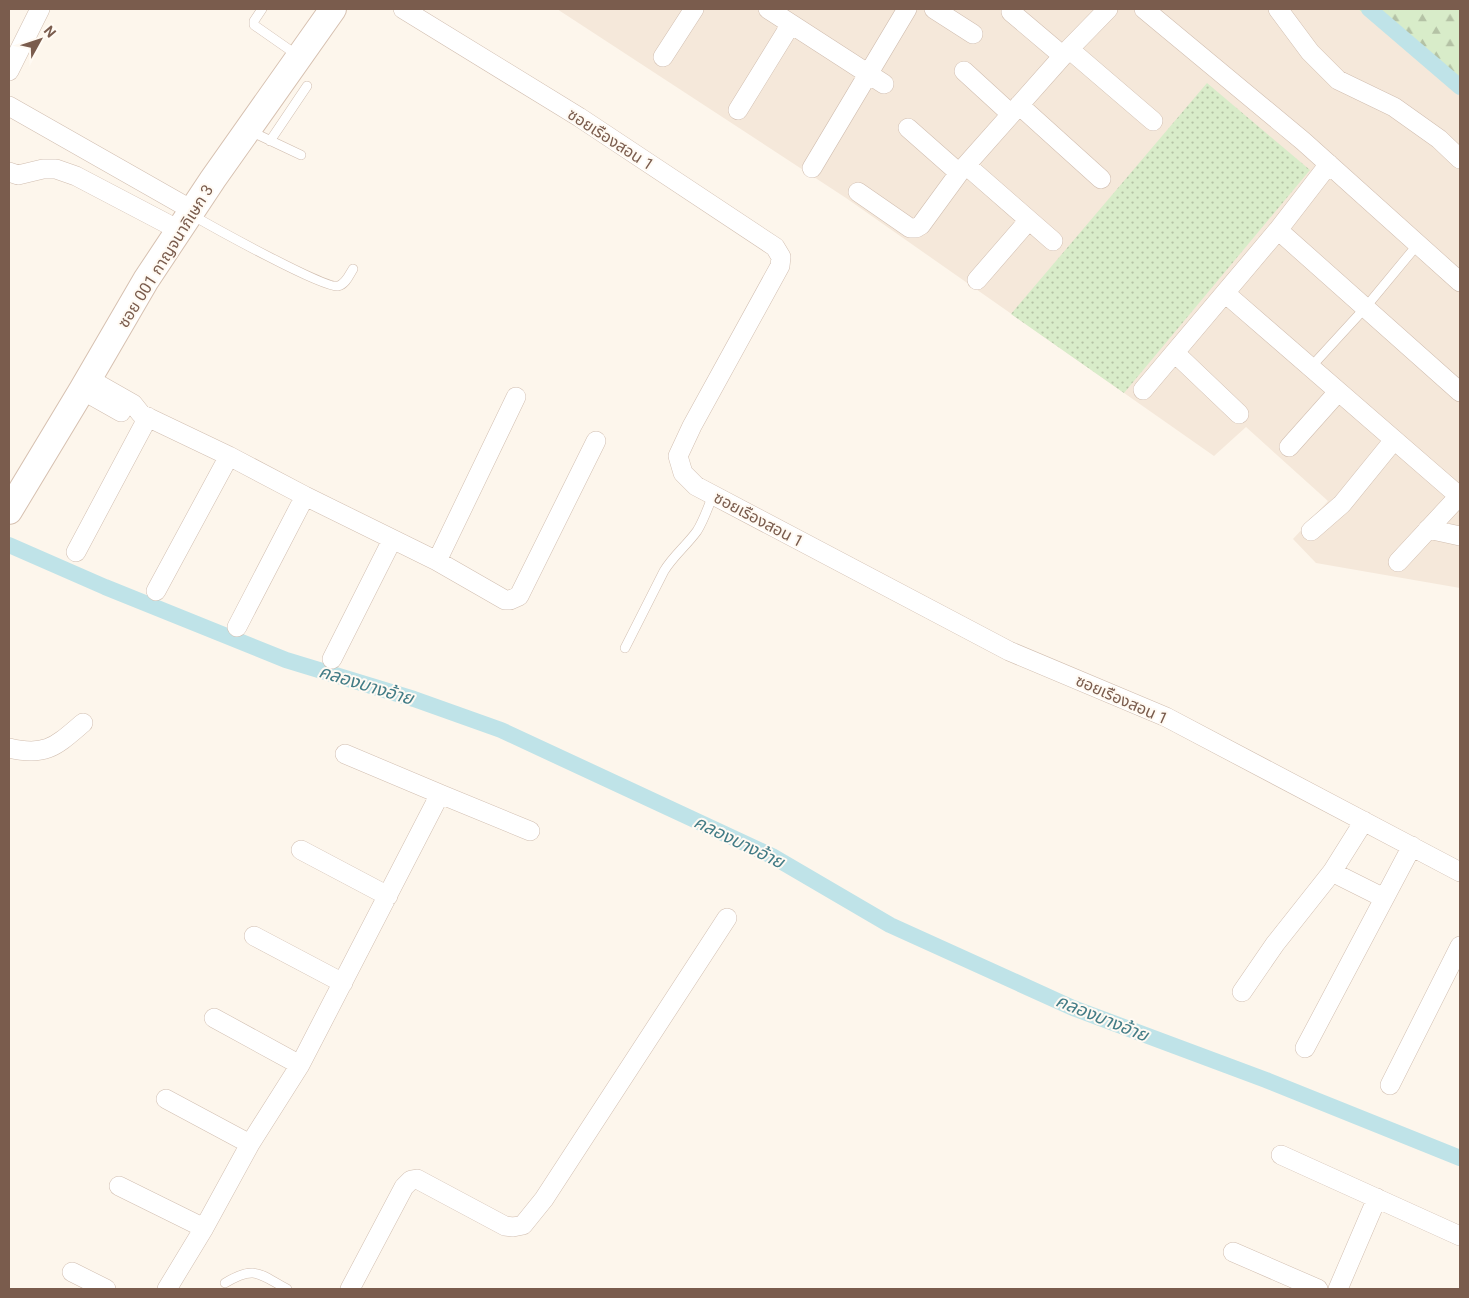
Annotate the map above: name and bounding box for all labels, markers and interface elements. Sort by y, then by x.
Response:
north arrow [15,15,65,65]
text: N [41,23,59,41]
street label: ซอยเรืองสอน 1 [564,105,657,174]
street label: ซอย 001 กาญจนาภิเษก 3 [114,181,217,331]
street label: ซอยเรืองสอน 1 [711,488,807,551]
water label: คลองบางอ้าย [316,660,417,709]
street label: ซอยเรืองสอน 1 [1073,671,1171,728]
water label: คลองบางอ้าย [691,811,789,873]
water label: คลองบางอ้าย [1053,990,1153,1046]

